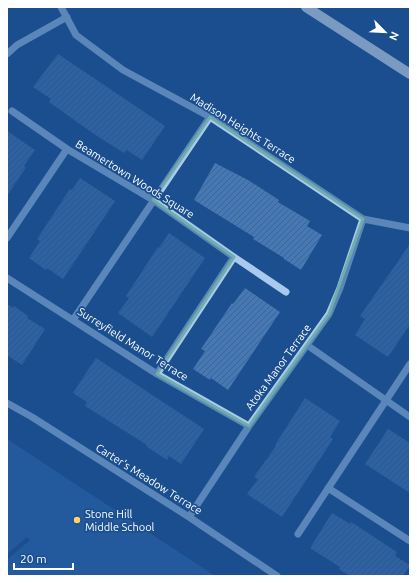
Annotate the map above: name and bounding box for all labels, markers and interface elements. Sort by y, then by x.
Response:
north arrow [365,12,405,52]
text: N [387,30,401,42]
street label: Madison Heights Terrace [188,91,298,165]
street label: Beamertown Woods Square [74,137,196,221]
street label: Surreyfield Manor Terrace [76,305,190,383]
street label: Atoka Manor Terrace [243,322,313,412]
street label: Carter's Meadow Terrace [94,441,204,517]
place label: Stone Hill Middle School [85,508,155,533]
marker: Stone Hill Middle School [72,515,82,525]
scale bar [14,545,73,571]
text: 20 m [20,552,47,565]

